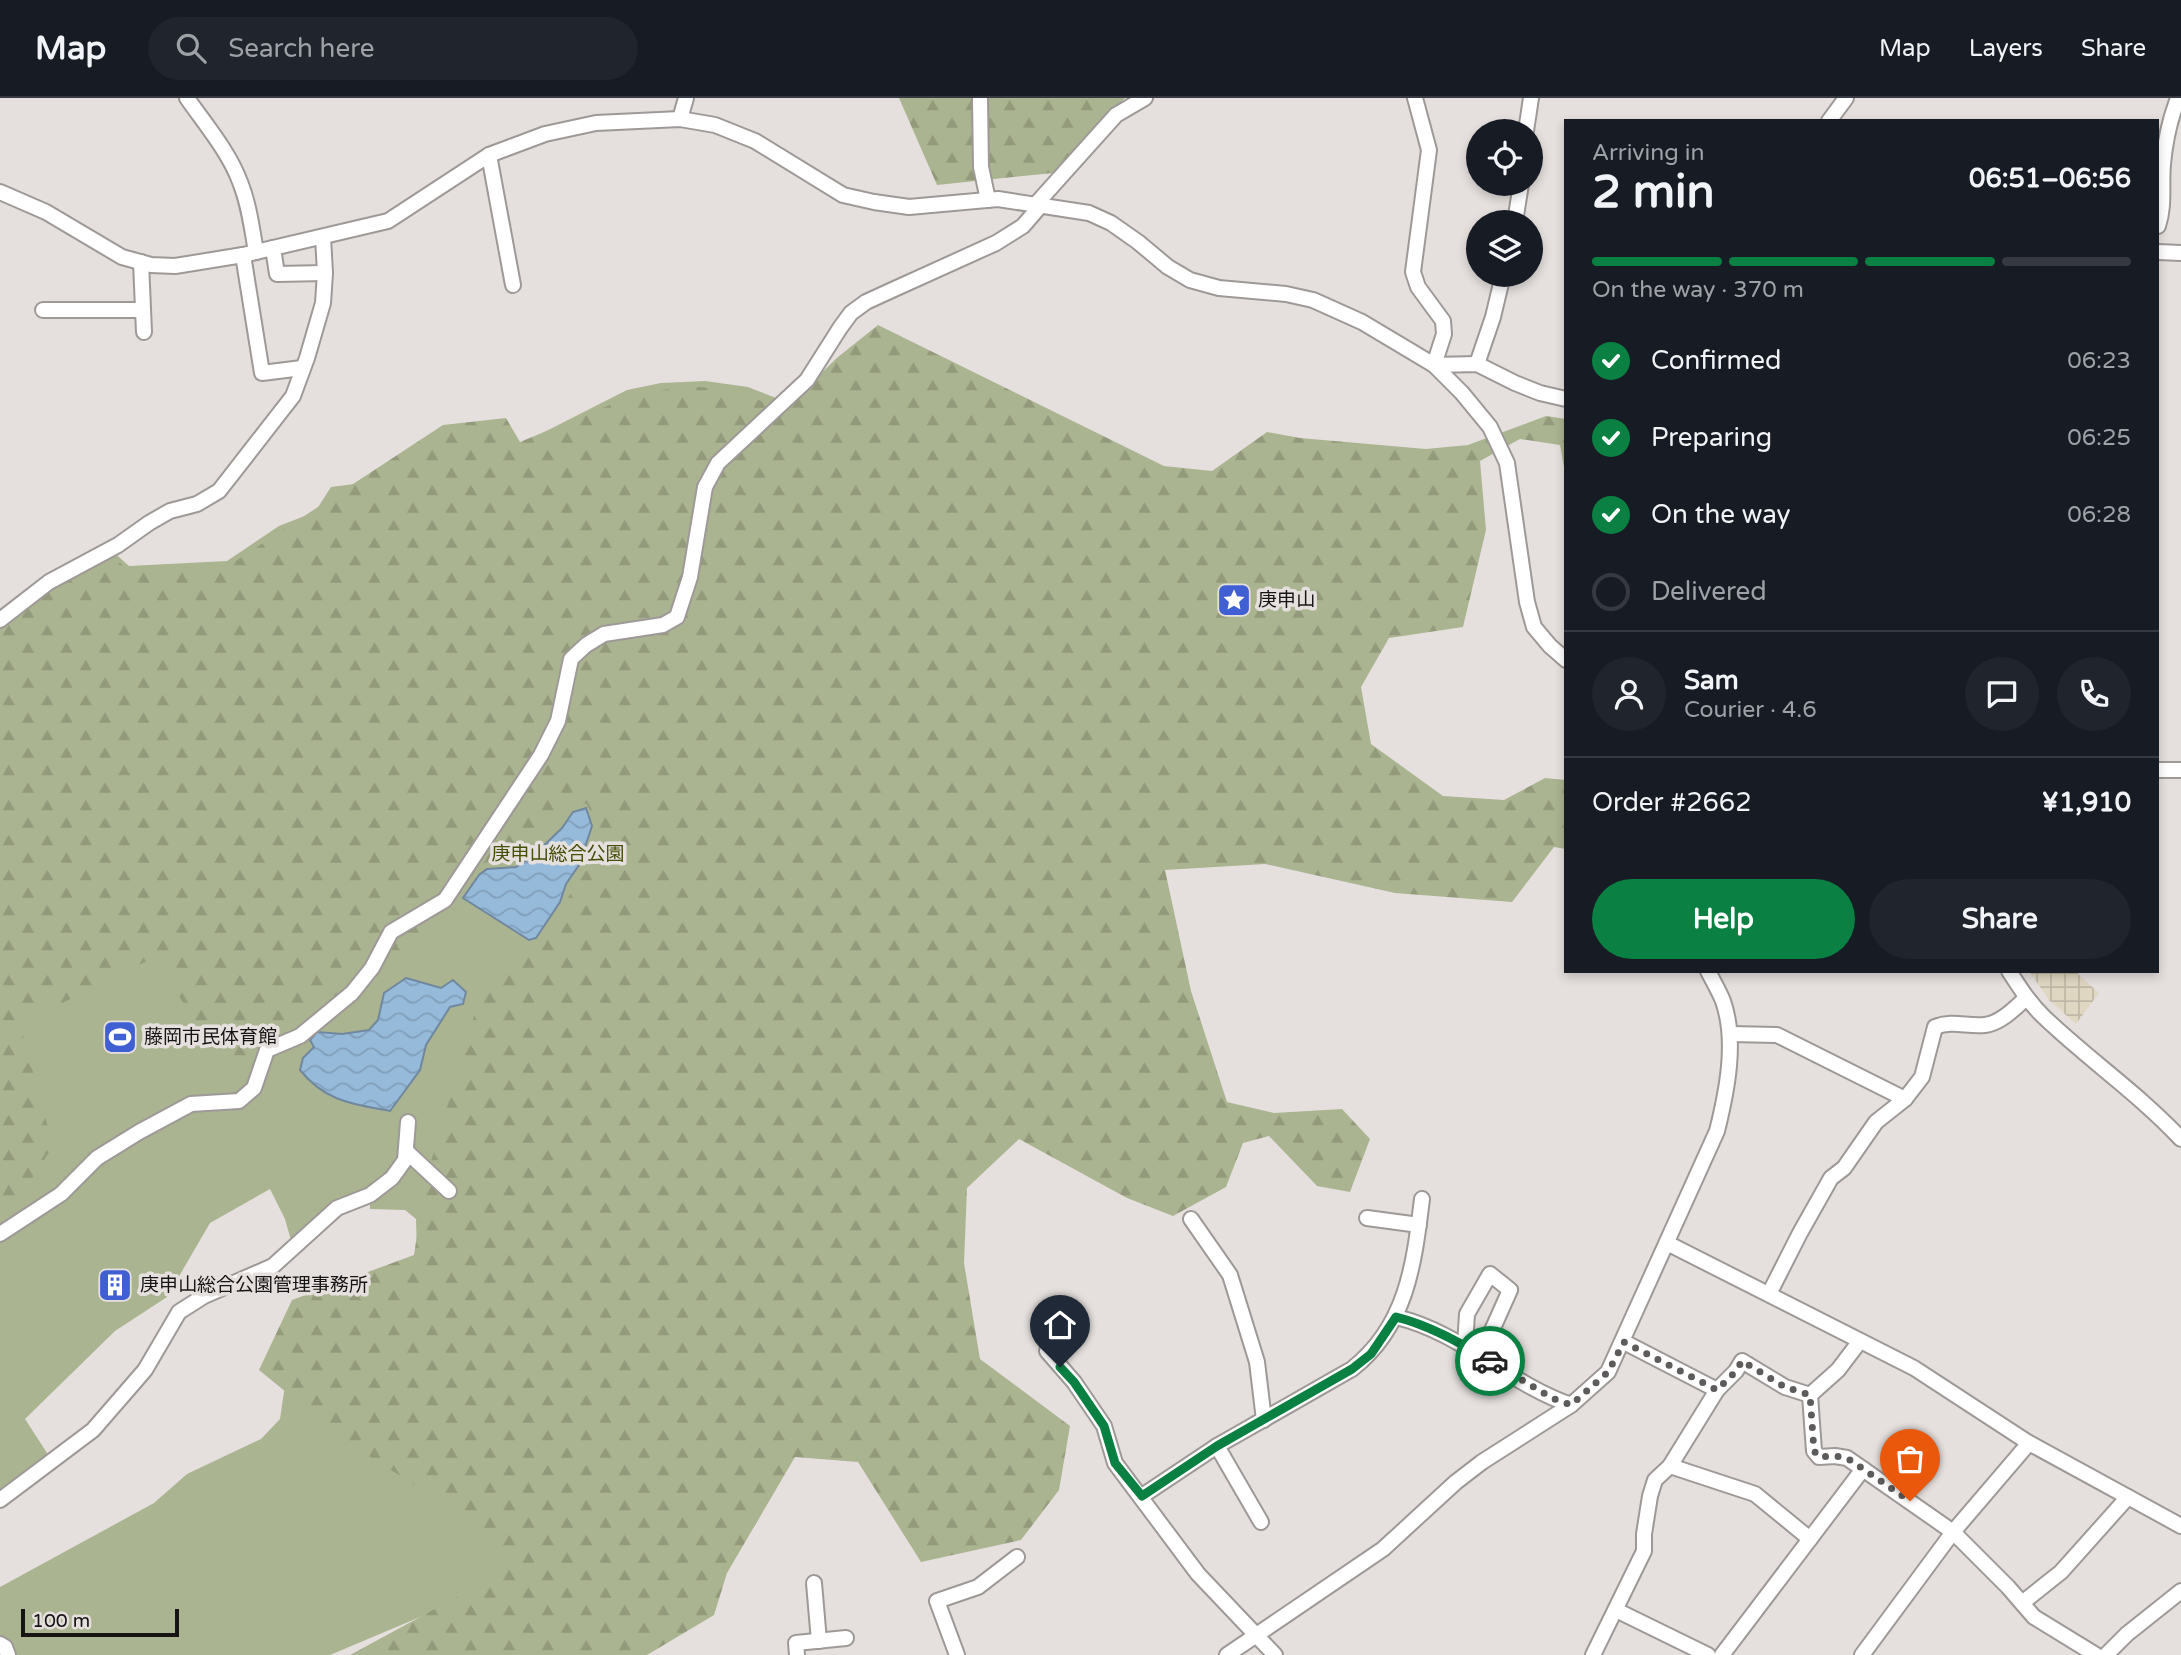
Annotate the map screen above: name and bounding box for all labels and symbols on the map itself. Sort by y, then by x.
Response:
place icon: 庚申山 [1215,581,1253,619]
place label: 庚申山 [1258,589,1315,611]
park label: 庚申山総合公園 [491,843,625,865]
sports icon: 藤岡市民体育館 [101,1018,139,1056]
place label: 藤岡市民体育館 [144,1026,277,1048]
building icon: 庚申山総合公園管理事務所 [96,1266,134,1304]
place label: 庚申山総合公園管理事務所 [140,1274,368,1296]
pin [1030,1295,1090,1367]
courier [1455,1326,1525,1396]
pin [1880,1429,1940,1501]
scale bar [21,1606,178,1638]

